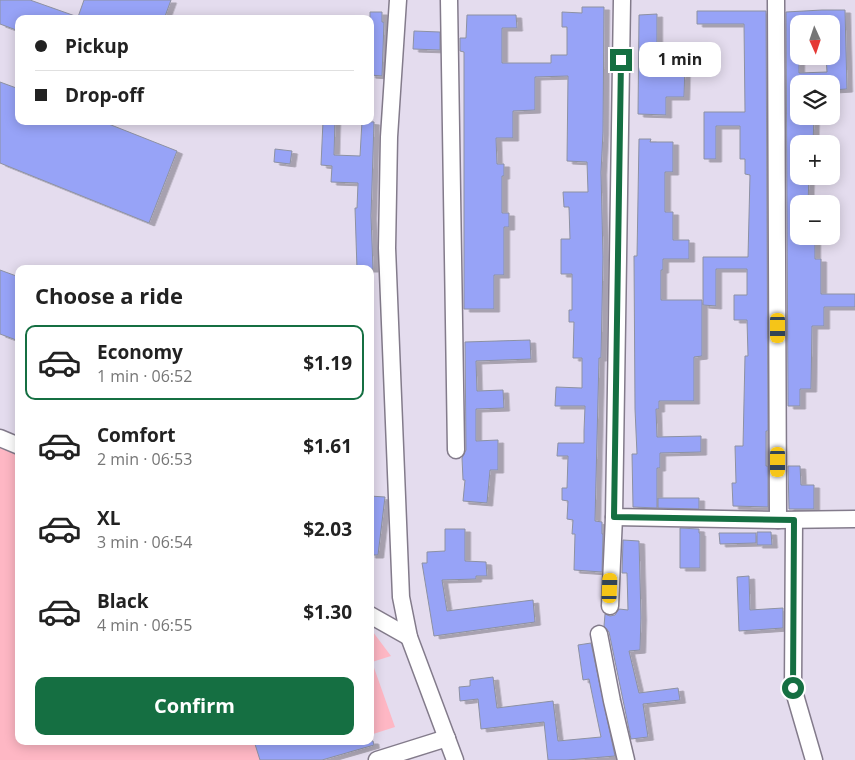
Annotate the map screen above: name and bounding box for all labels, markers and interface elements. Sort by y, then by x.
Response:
north arrow [790,15,840,65]
map controls [790,15,840,245]
text: Pickup [65,33,129,59]
callout: 1 min [638,42,721,78]
text: 1 min [658,48,702,70]
route end [610,49,632,71]
button: layers [790,75,840,125]
text: Drop-off [65,82,144,108]
button: + [790,135,840,185]
button: − [790,195,840,245]
text: Choose a ride [35,280,183,310]
car [770,313,785,343]
text: Economy [97,339,183,365]
icon: car [37,340,82,385]
text: $1.19 [303,350,352,376]
text: 1 min · 06:52 [97,365,192,387]
text: Comfort [97,422,176,448]
icon: car [37,423,82,468]
text: $1.61 [303,433,352,459]
car [770,447,785,477]
text: 2 min · 06:53 [97,448,192,470]
text: XL [97,505,120,531]
icon: car [37,506,82,551]
text: $2.03 [303,516,352,542]
text: 3 min · 06:54 [97,531,192,553]
car [601,573,618,603]
text: Black [97,588,149,614]
icon: car [37,589,82,634]
text: $1.30 [303,599,352,625]
text: 4 min · 06:55 [97,614,192,636]
button: Confirm [35,677,354,735]
route start [782,677,804,699]

